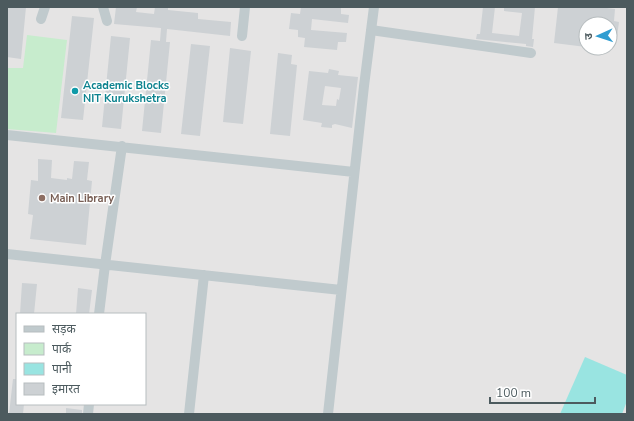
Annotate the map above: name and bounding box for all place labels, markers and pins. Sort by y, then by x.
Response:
place label: Academic Blocks NIT Kurukshetra [83,78,169,106]
marker: Academic Blocks NIT Kurukshetra [70,86,80,96]
place label: Main Library [50,191,114,206]
marker: Main Library [37,193,47,203]

